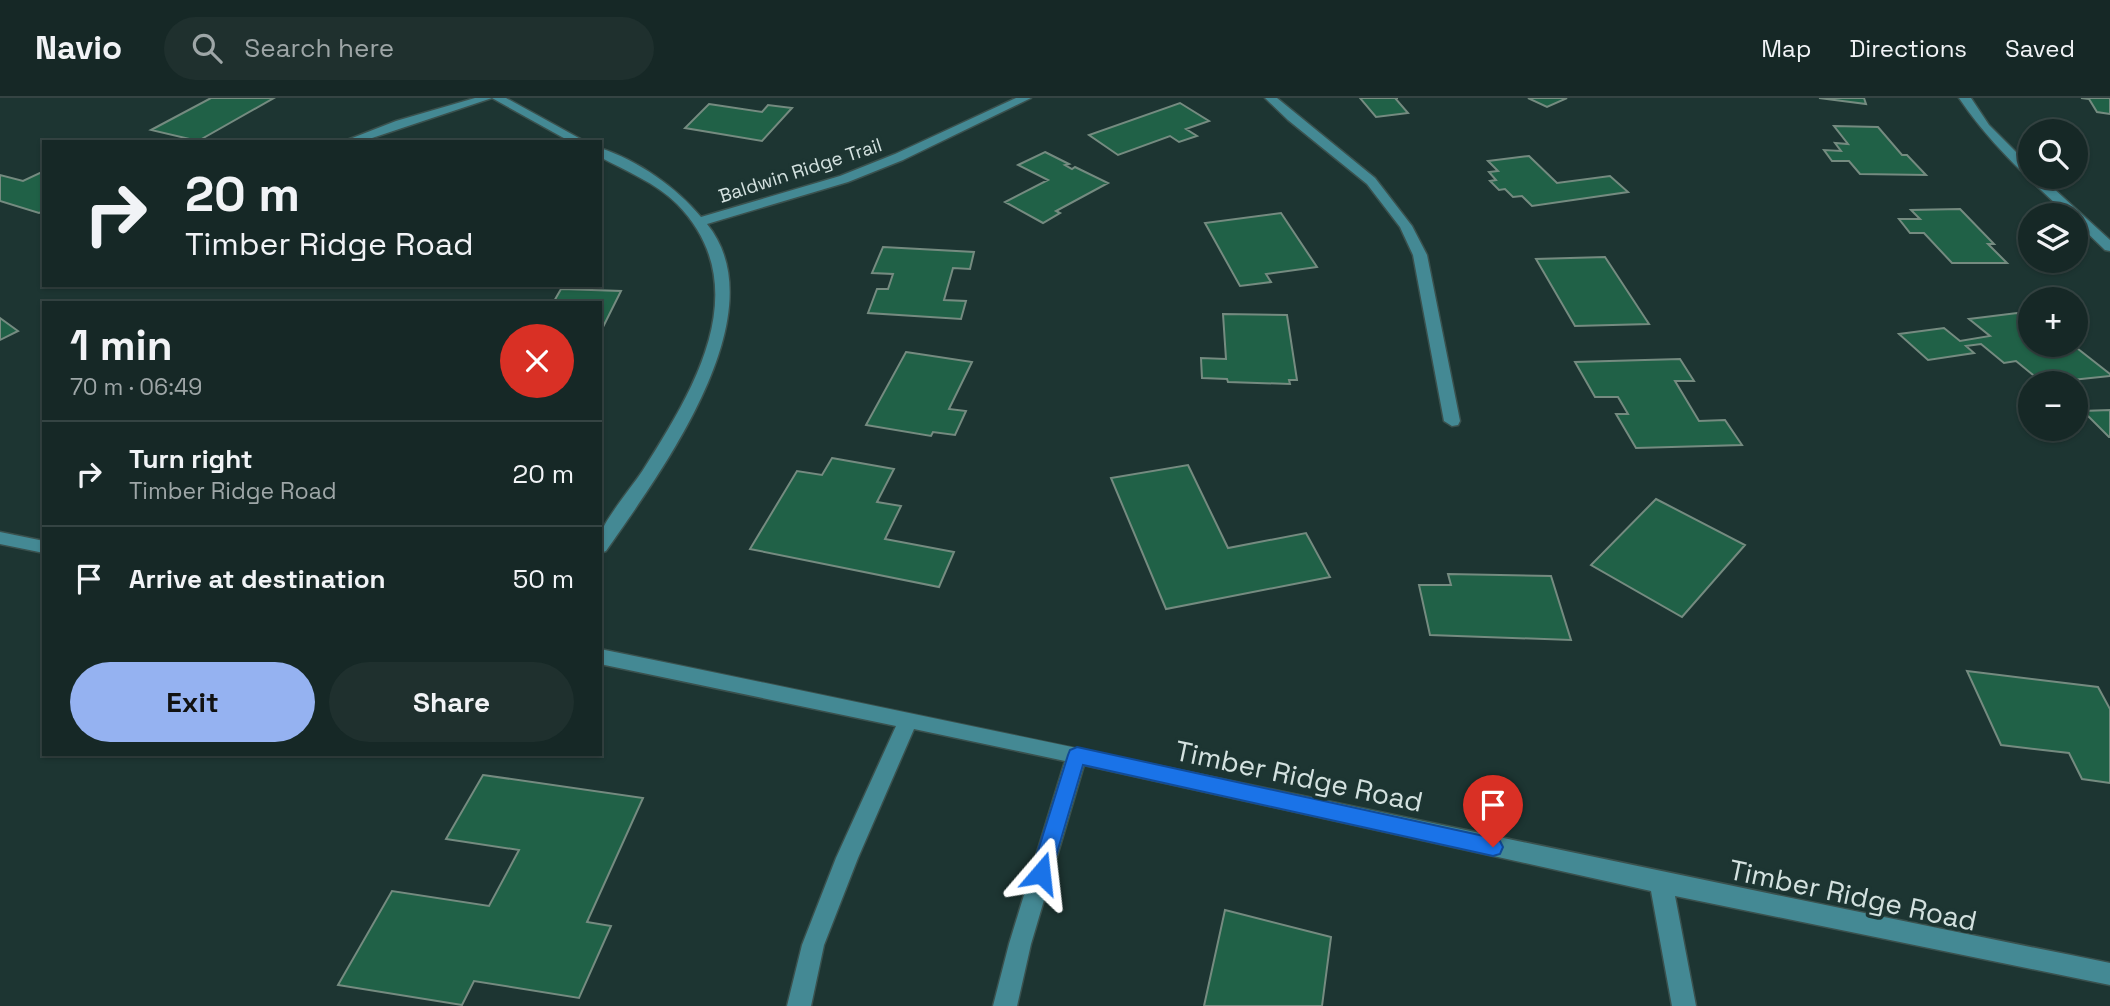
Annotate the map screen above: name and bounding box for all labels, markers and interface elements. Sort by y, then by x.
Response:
search box [164,17,654,80]
text: Navio [35,27,122,69]
icon: search [188,29,226,67]
text: Search here [244,31,394,65]
text: Map [1761,33,1811,64]
text: Directions [1849,33,1967,64]
text: Saved [2005,33,2075,64]
map controls [2018,119,2088,441]
button: search [2018,119,2088,189]
street label: Baldwin Ridge Trail [715,132,885,209]
text: 20 m [185,163,300,225]
icon: right [70,168,161,259]
button: layers [2018,203,2088,273]
text: Timber Ridge Road [185,224,474,264]
button: + [2018,287,2088,357]
text: 1 min [70,319,173,372]
button: close [500,324,574,398]
button: − [2018,371,2088,441]
text: 70 m · 06:49 [70,372,202,402]
text: Turn right [129,442,253,476]
icon: right [70,455,108,493]
text: 20 m [513,457,574,491]
text: Timber Ridge Road [129,476,336,506]
icon: arrive [70,560,108,598]
text: Arrive at destination [129,562,386,596]
text: 50 m [513,562,574,596]
button: Exit [70,662,315,742]
button: Share [329,662,574,742]
street label: Timber Ridge Road [1172,732,1426,820]
pin [1463,775,1523,847]
icon: arrive [1474,786,1512,824]
position arrow [1004,836,1078,910]
street label: Timber Ridge Road [1726,851,1980,939]

